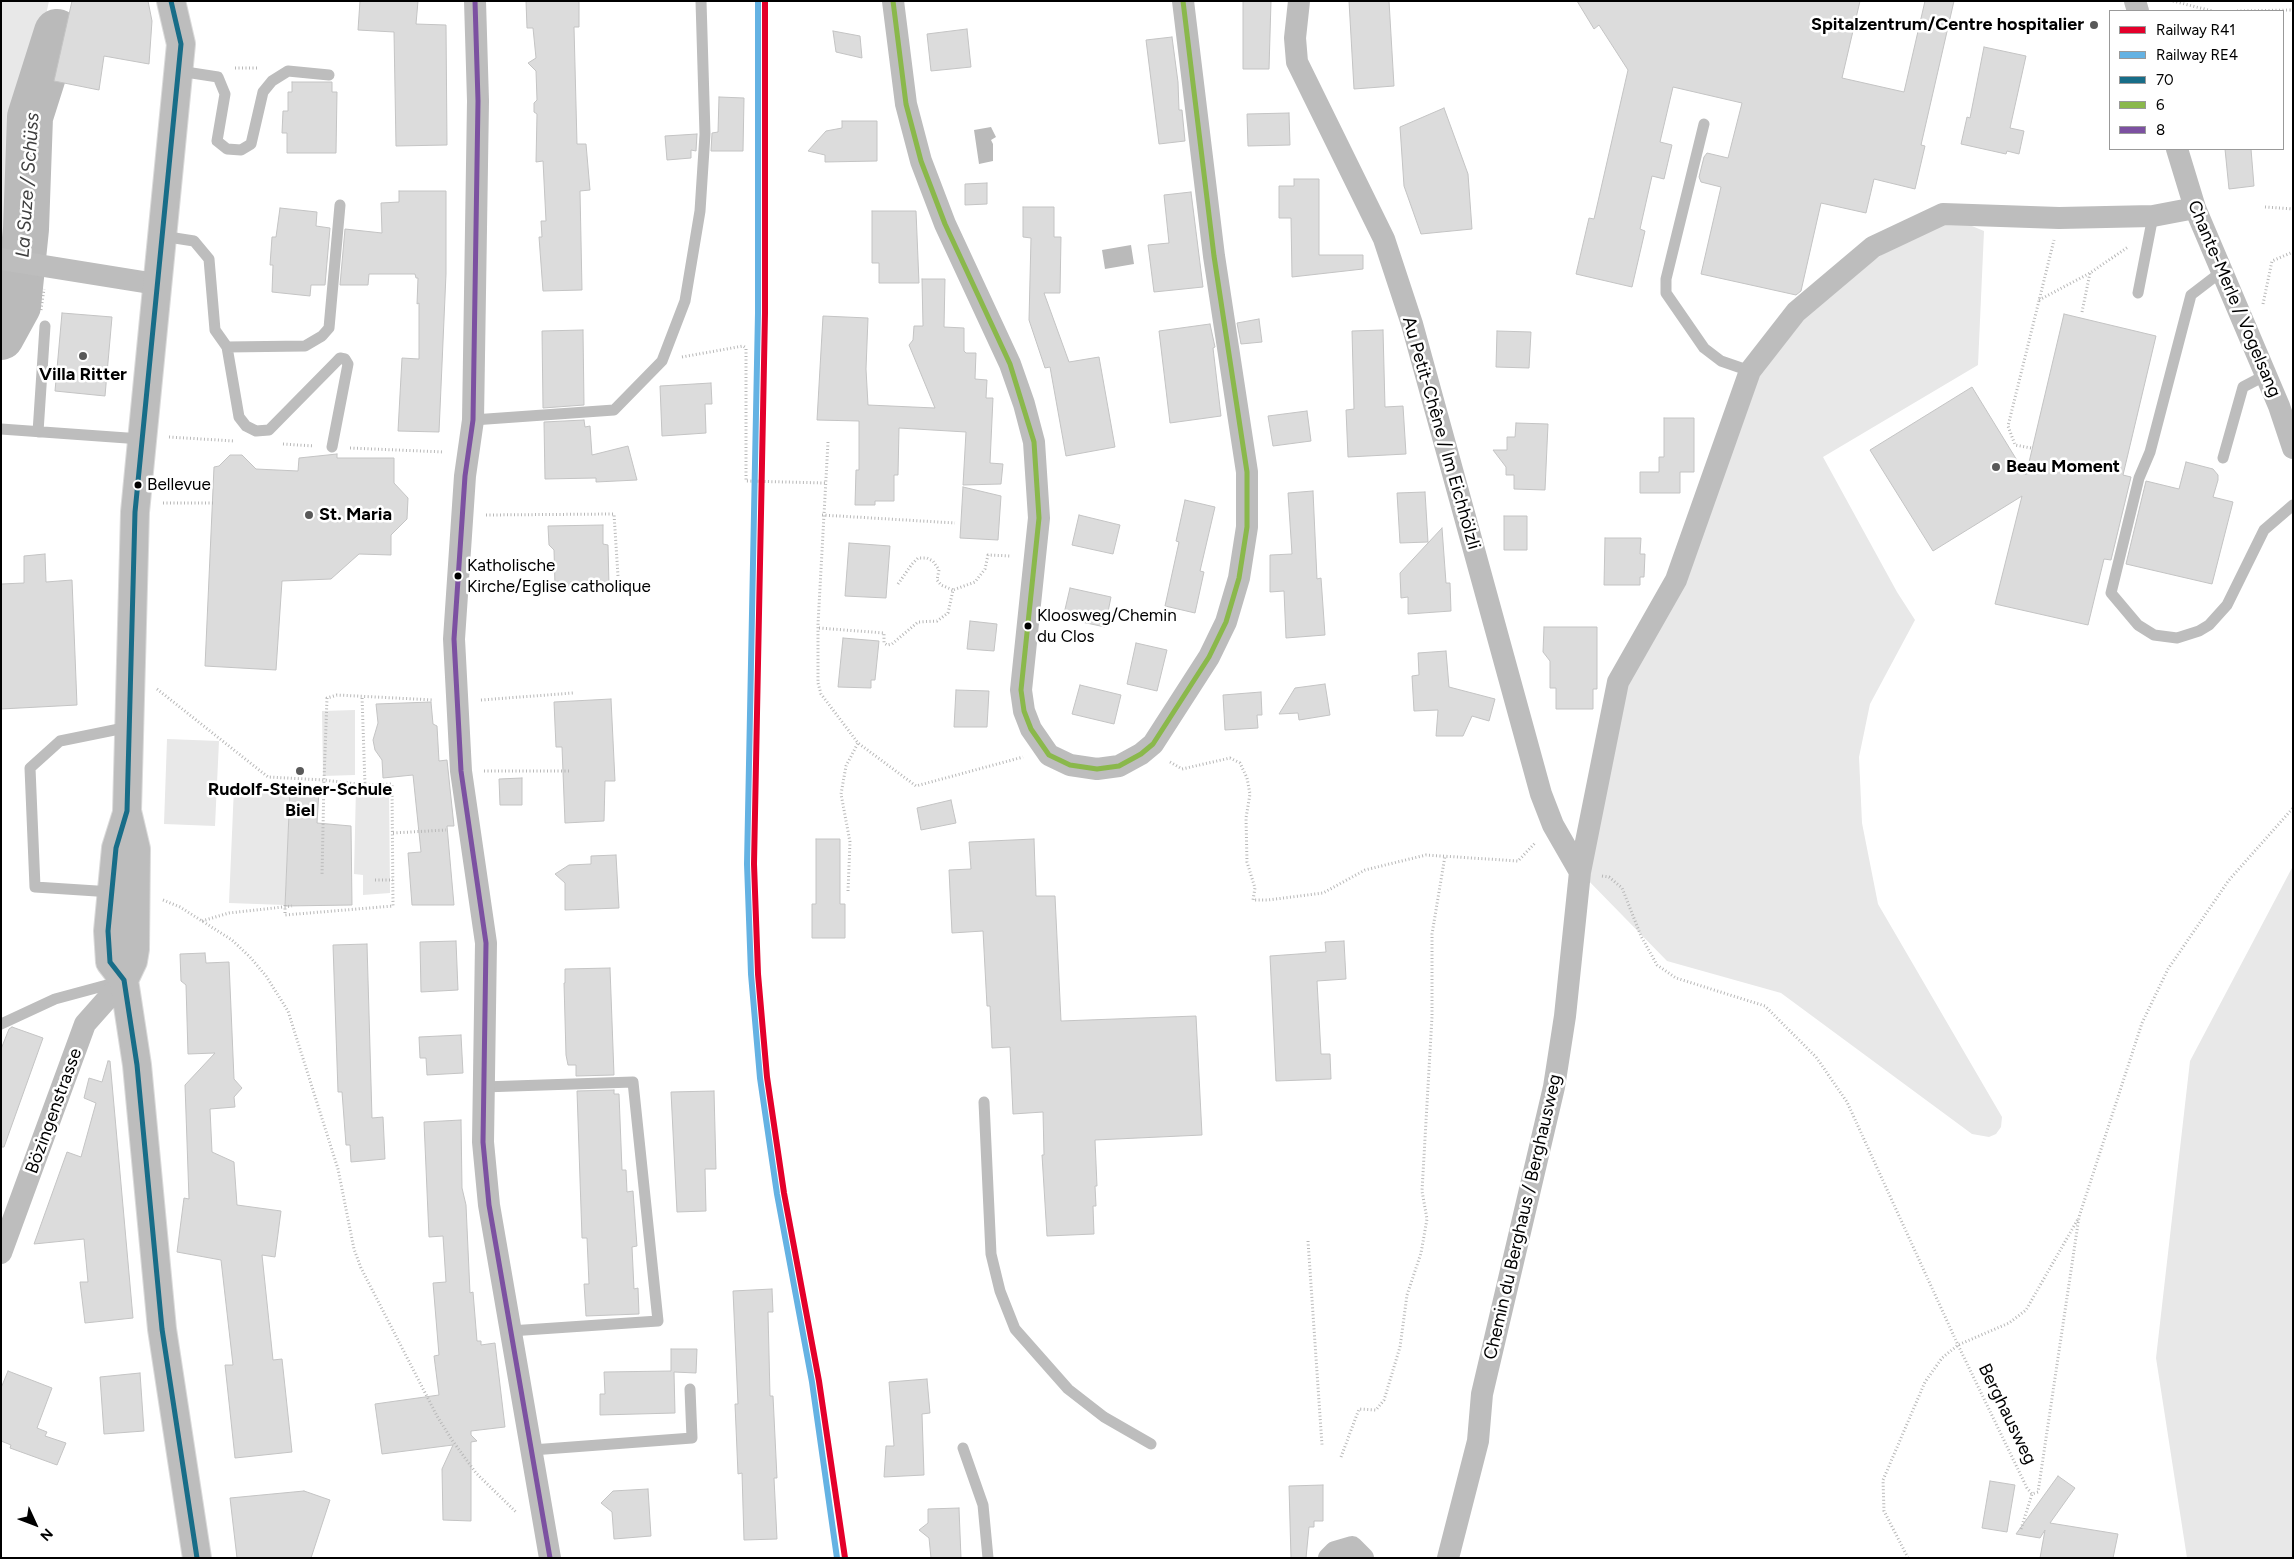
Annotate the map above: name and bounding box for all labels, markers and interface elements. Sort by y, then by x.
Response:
legend [2109,10,2284,150]
place label: Spitalzentrum/Centre hospitalier [1811,14,2084,36]
marker: Spitalzentrum/Centre hospitalier [2088,19,2100,31]
text: Railway R41 [2156,21,2235,39]
text: Railway RE4 [2156,46,2238,64]
text: 70 [2156,71,2174,89]
text: 6 [2156,96,2165,114]
water label: La Suze / Schüss [12,112,44,258]
text: 8 [2156,121,2165,139]
street label: Chante-Merle / Vogelsang [2183,197,2285,401]
street label: Au Petit-Chêne / Im Eichhölzli [1397,314,1485,552]
marker: Villa Ritter [77,350,89,362]
place label: Villa Ritter [39,364,127,386]
place label: Beau Moment [2006,456,2120,478]
marker: Beau Moment [1990,461,2002,473]
place label: Bellevue [147,475,211,495]
marker: Bellevue [133,480,143,490]
place label: St. Maria [319,504,392,526]
marker: St. Maria [303,509,315,521]
place label: Katholische Kirche/Eglise catholique [467,556,651,596]
marker: Katholische Kirche/Eglise catholique [453,571,463,581]
place label: Kloosweg/Chemin du Clos [1037,606,1177,646]
marker: Kloosweg/Chemin du Clos [1023,621,1033,631]
marker: Rudolf-Steiner-Schule Biel [294,765,306,777]
place label: Rudolf-Steiner-Schule Biel [208,779,392,822]
street label: Bözingenstrasse [21,1045,87,1177]
street label: Chemin du Berghaus / Berghausweg [1480,1072,1566,1362]
street label: Berghausweg [1973,1360,2041,1468]
north arrow [10,1499,60,1549]
text: N [36,1525,56,1544]

